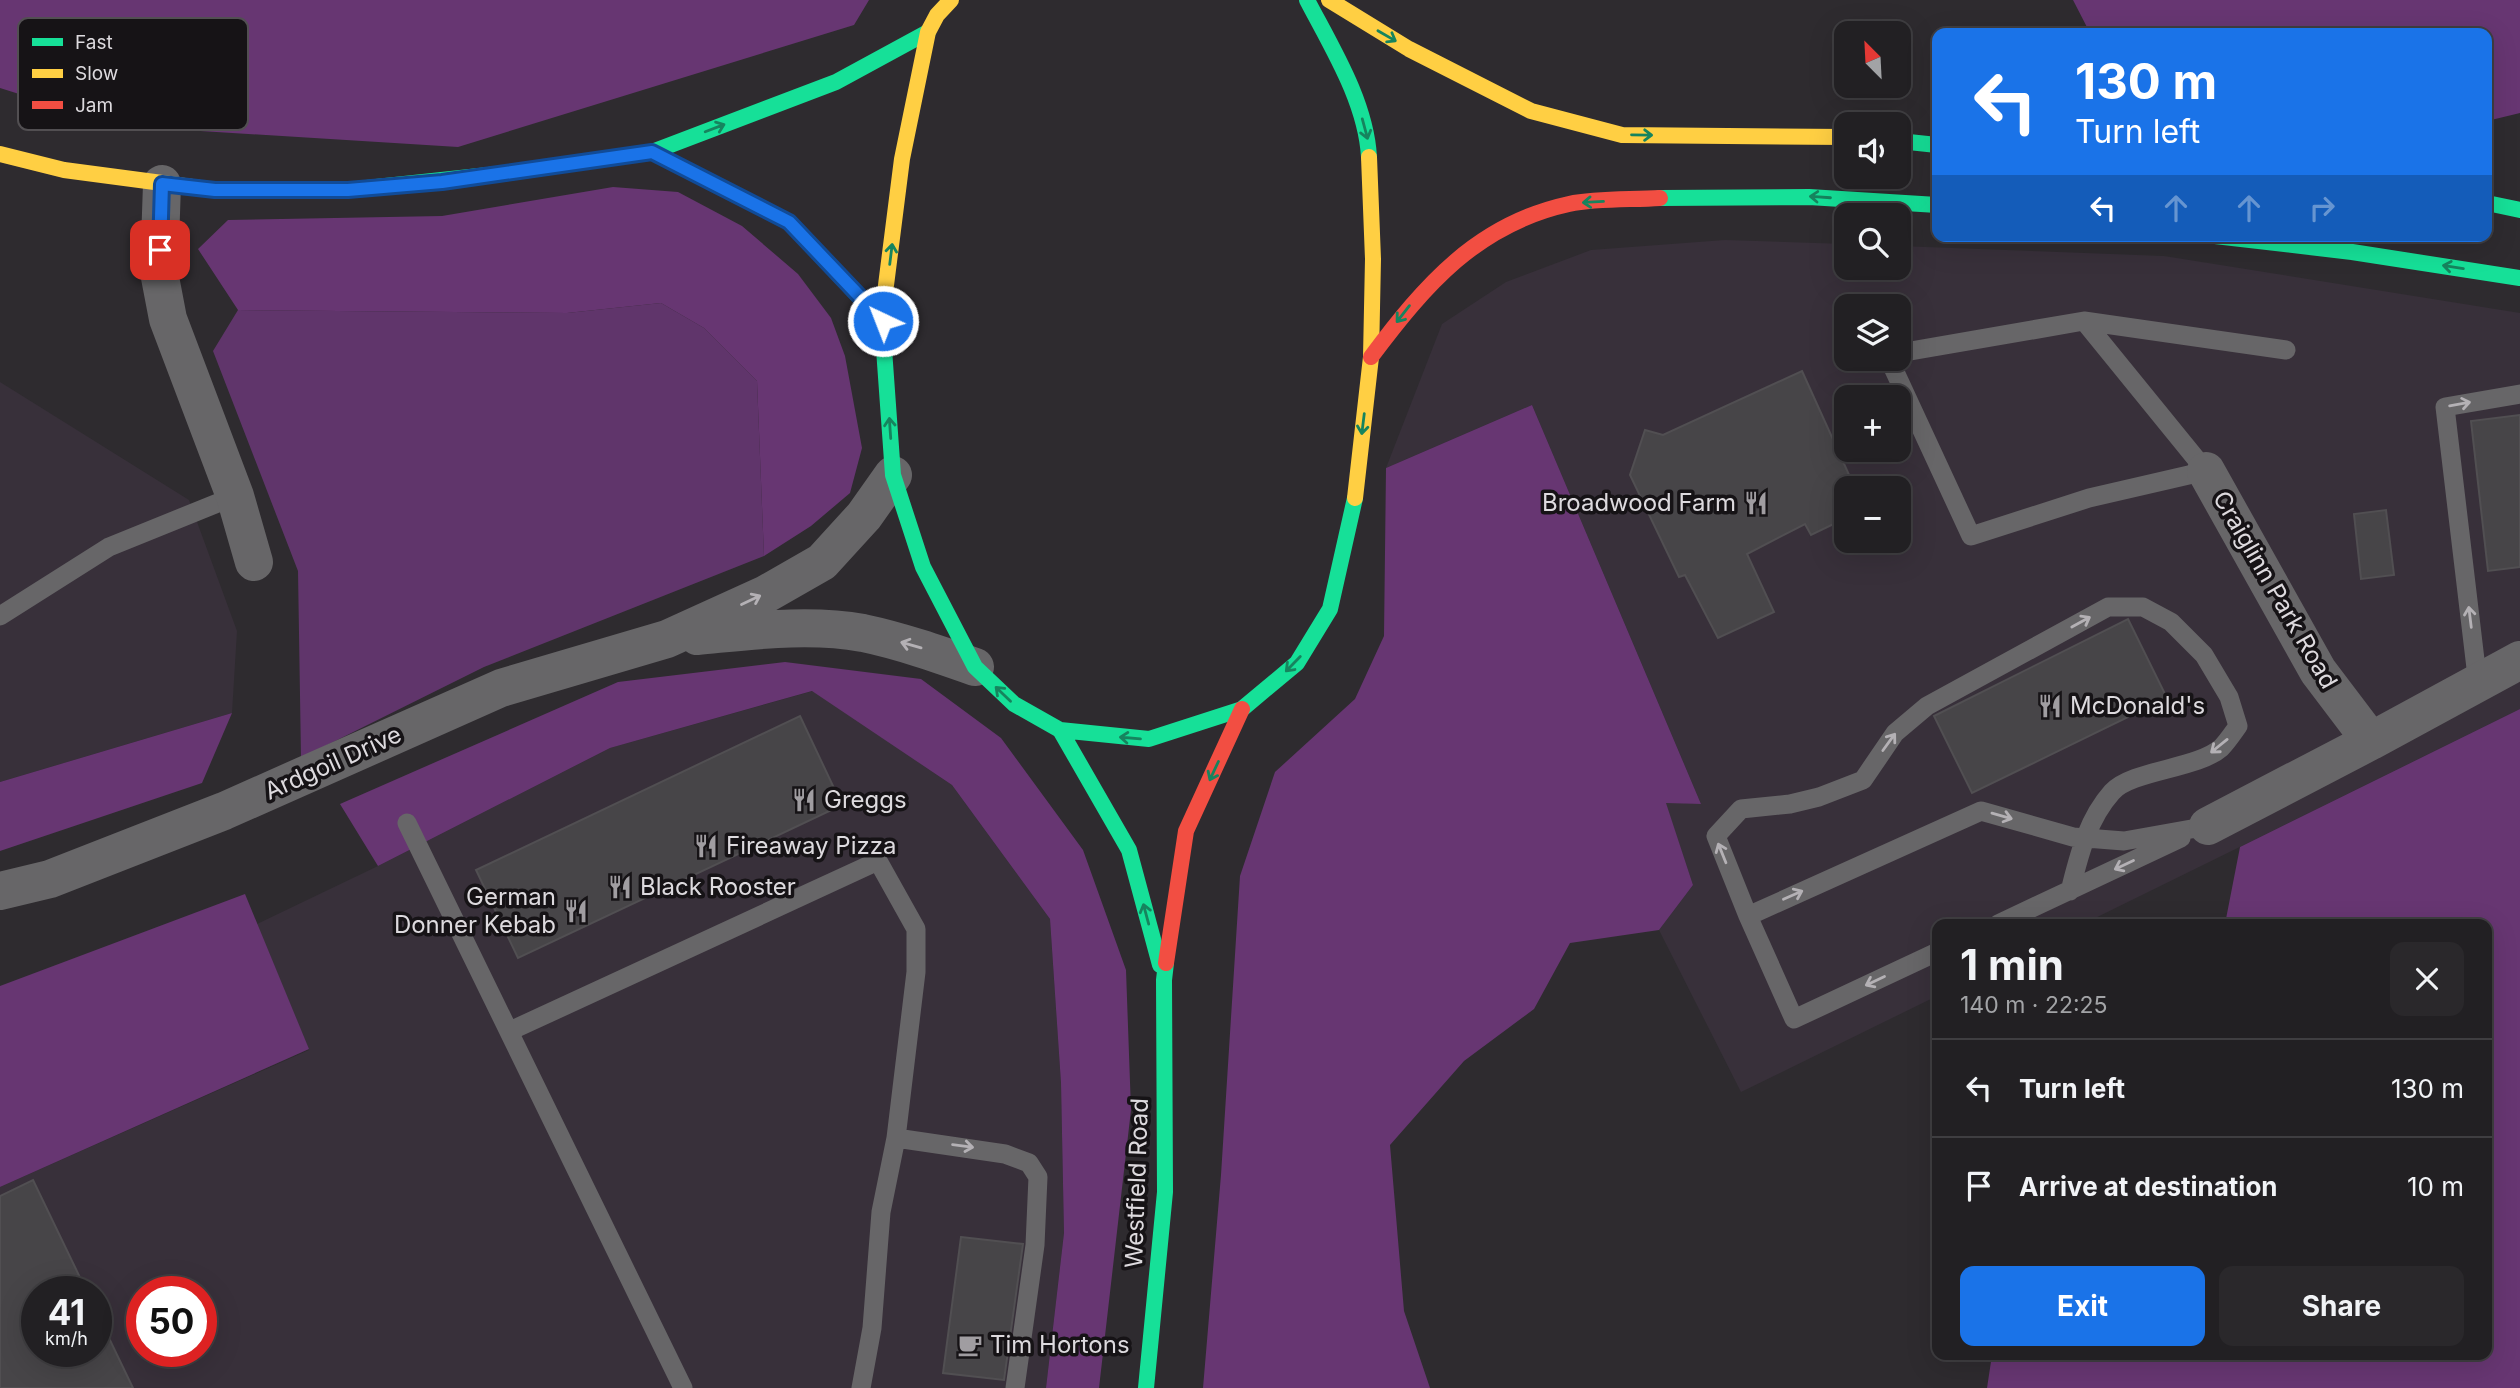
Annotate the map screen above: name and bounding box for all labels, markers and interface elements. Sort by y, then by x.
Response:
legend [18,18,248,130]
north arrow [1834,21,1911,98]
map controls [1834,21,1911,553]
one-way arrow [1376,29,1396,43]
text: Fast [75,31,113,54]
text: 130 m [2075,52,2217,111]
icon: left [1960,56,2051,147]
text: Slow [75,62,118,85]
text: Jam [75,94,113,117]
button: sound [1834,112,1911,189]
text: Turn left [2075,112,2200,151]
one-way arrow [1359,117,1372,140]
one-way arrow [704,120,726,133]
one-way arrow [1630,129,1653,142]
icon: left [2084,189,2122,227]
icon: ahead [2157,189,2195,227]
icon: ahead [2230,189,2268,227]
icon: right [2303,189,2341,227]
one-way arrow [1809,191,1832,204]
one-way arrow [1582,196,1605,209]
button: search [1834,203,1911,280]
pin [130,220,190,280]
icon: arrive [141,231,179,269]
one-way arrow [884,243,897,266]
one-way arrow [2442,260,2464,273]
position arrow [846,284,920,358]
button: layers [1834,294,1911,371]
one-way arrow [1396,305,1411,323]
button: + [1834,385,1911,462]
one-way arrow [2448,397,2471,410]
one-way arrow [1357,413,1370,435]
one-way arrow [883,417,896,440]
button: − [1834,476,1911,553]
street label: Craiglinn Park Road [2207,486,2344,694]
place label: Broadwood Farm [1542,488,1736,517]
restaurant icon: Broadwood Farm [1742,489,1770,517]
one-way arrow [740,593,762,606]
one-way arrow [2463,606,2476,629]
one-way arrow [2070,615,2090,629]
one-way arrow [900,638,922,651]
one-way arrow [1285,655,1302,673]
one-way arrow [995,685,1012,702]
place label: McDonald's [2070,691,2205,720]
restaurant icon: McDonald's [2036,692,2064,720]
street label: Ardgoil Drive [260,719,406,806]
one-way arrow [1119,731,1142,744]
one-way arrow [1882,733,1896,752]
one-way arrow [2210,738,2228,754]
one-way arrow [1207,760,1220,781]
place label: Greggs [824,785,907,814]
restaurant icon: Greggs [790,786,818,814]
one-way arrow [1991,811,2013,824]
place label: Fireaway Pizza [726,831,896,860]
restaurant icon: Fireaway Pizza [692,832,720,860]
one-way arrow [1715,842,1728,864]
one-way arrow [2113,860,2134,873]
place label: Black Rooster [640,872,796,901]
restaurant icon: Black Rooster [606,873,634,901]
place label: German Donner Kebab [394,882,556,939]
one-way arrow [1782,888,1804,901]
restaurant icon: German Donner Kebab [562,897,590,925]
one-way arrow [1139,903,1152,926]
text: 1 min [1960,939,2064,990]
button: close [2390,942,2464,1016]
one-way arrow [1865,975,1886,988]
text: 140 m · 22:25 [1960,991,2108,1019]
icon: left [1960,1069,1998,1107]
text: Turn left [2019,1073,2125,1104]
text: 130 m [2391,1073,2464,1104]
street label: Westfield Road [1119,1097,1154,1269]
one-way arrow [952,1140,974,1153]
icon: arrive [1960,1167,1998,1205]
text: Arrive at destination [2019,1171,2278,1202]
text: 10 m [2407,1171,2464,1202]
button: Exit [1960,1266,2205,1346]
button: Share [2219,1266,2464,1346]
speed limit sign: 50 [126,1276,217,1367]
text: 41 [48,1291,85,1333]
text: km/h [45,1328,88,1349]
place label: Tim Hortons [990,1330,1130,1359]
cafe icon: Tim Hortons [956,1331,984,1359]

